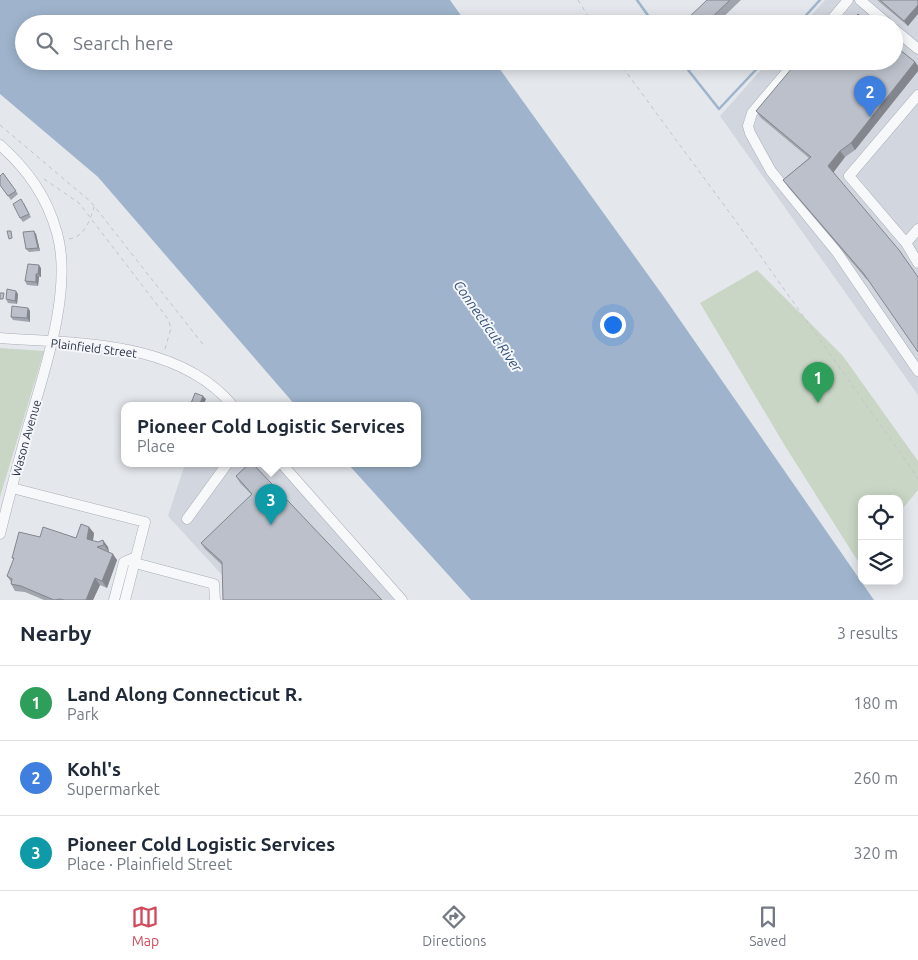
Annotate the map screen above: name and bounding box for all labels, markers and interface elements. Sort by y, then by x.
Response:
search box [15,15,903,70]
icon: search [33,29,61,57]
text: Search here [73,32,173,54]
pin: 2 [854,76,886,117]
water label: Connecticut River [450,277,526,375]
your location [600,312,626,338]
street label: Plainfield Street [50,336,138,360]
pin: 1 [802,362,834,403]
street label: Wason Avenue [9,398,43,478]
popup [121,402,421,467]
text: Pioneer Cold Logistic Services [137,415,405,437]
text: Place [137,437,175,455]
pin: 3 [255,484,287,525]
map controls [858,495,903,585]
button: locate [858,495,903,540]
button: layers [858,540,903,585]
text: Nearby [20,621,91,645]
text: 3 results [837,624,898,642]
text: Land Along Connecticut R. [67,683,302,705]
text: 1 [31,694,41,712]
text: 180 m [853,694,898,712]
text: Park [67,705,99,723]
text: Kohl's [67,758,121,780]
text: 2 [31,769,41,787]
text: 260 m [853,769,898,787]
text: Supermarket [67,780,160,798]
text: Pioneer Cold Logistic Services [67,833,335,855]
text: 3 [31,844,41,862]
text: 320 m [853,844,898,862]
text: Place · Plainfield Street [67,855,232,873]
tab: Map [131,903,159,949]
tab: Directions [422,903,486,949]
tab: Saved [749,903,787,949]

